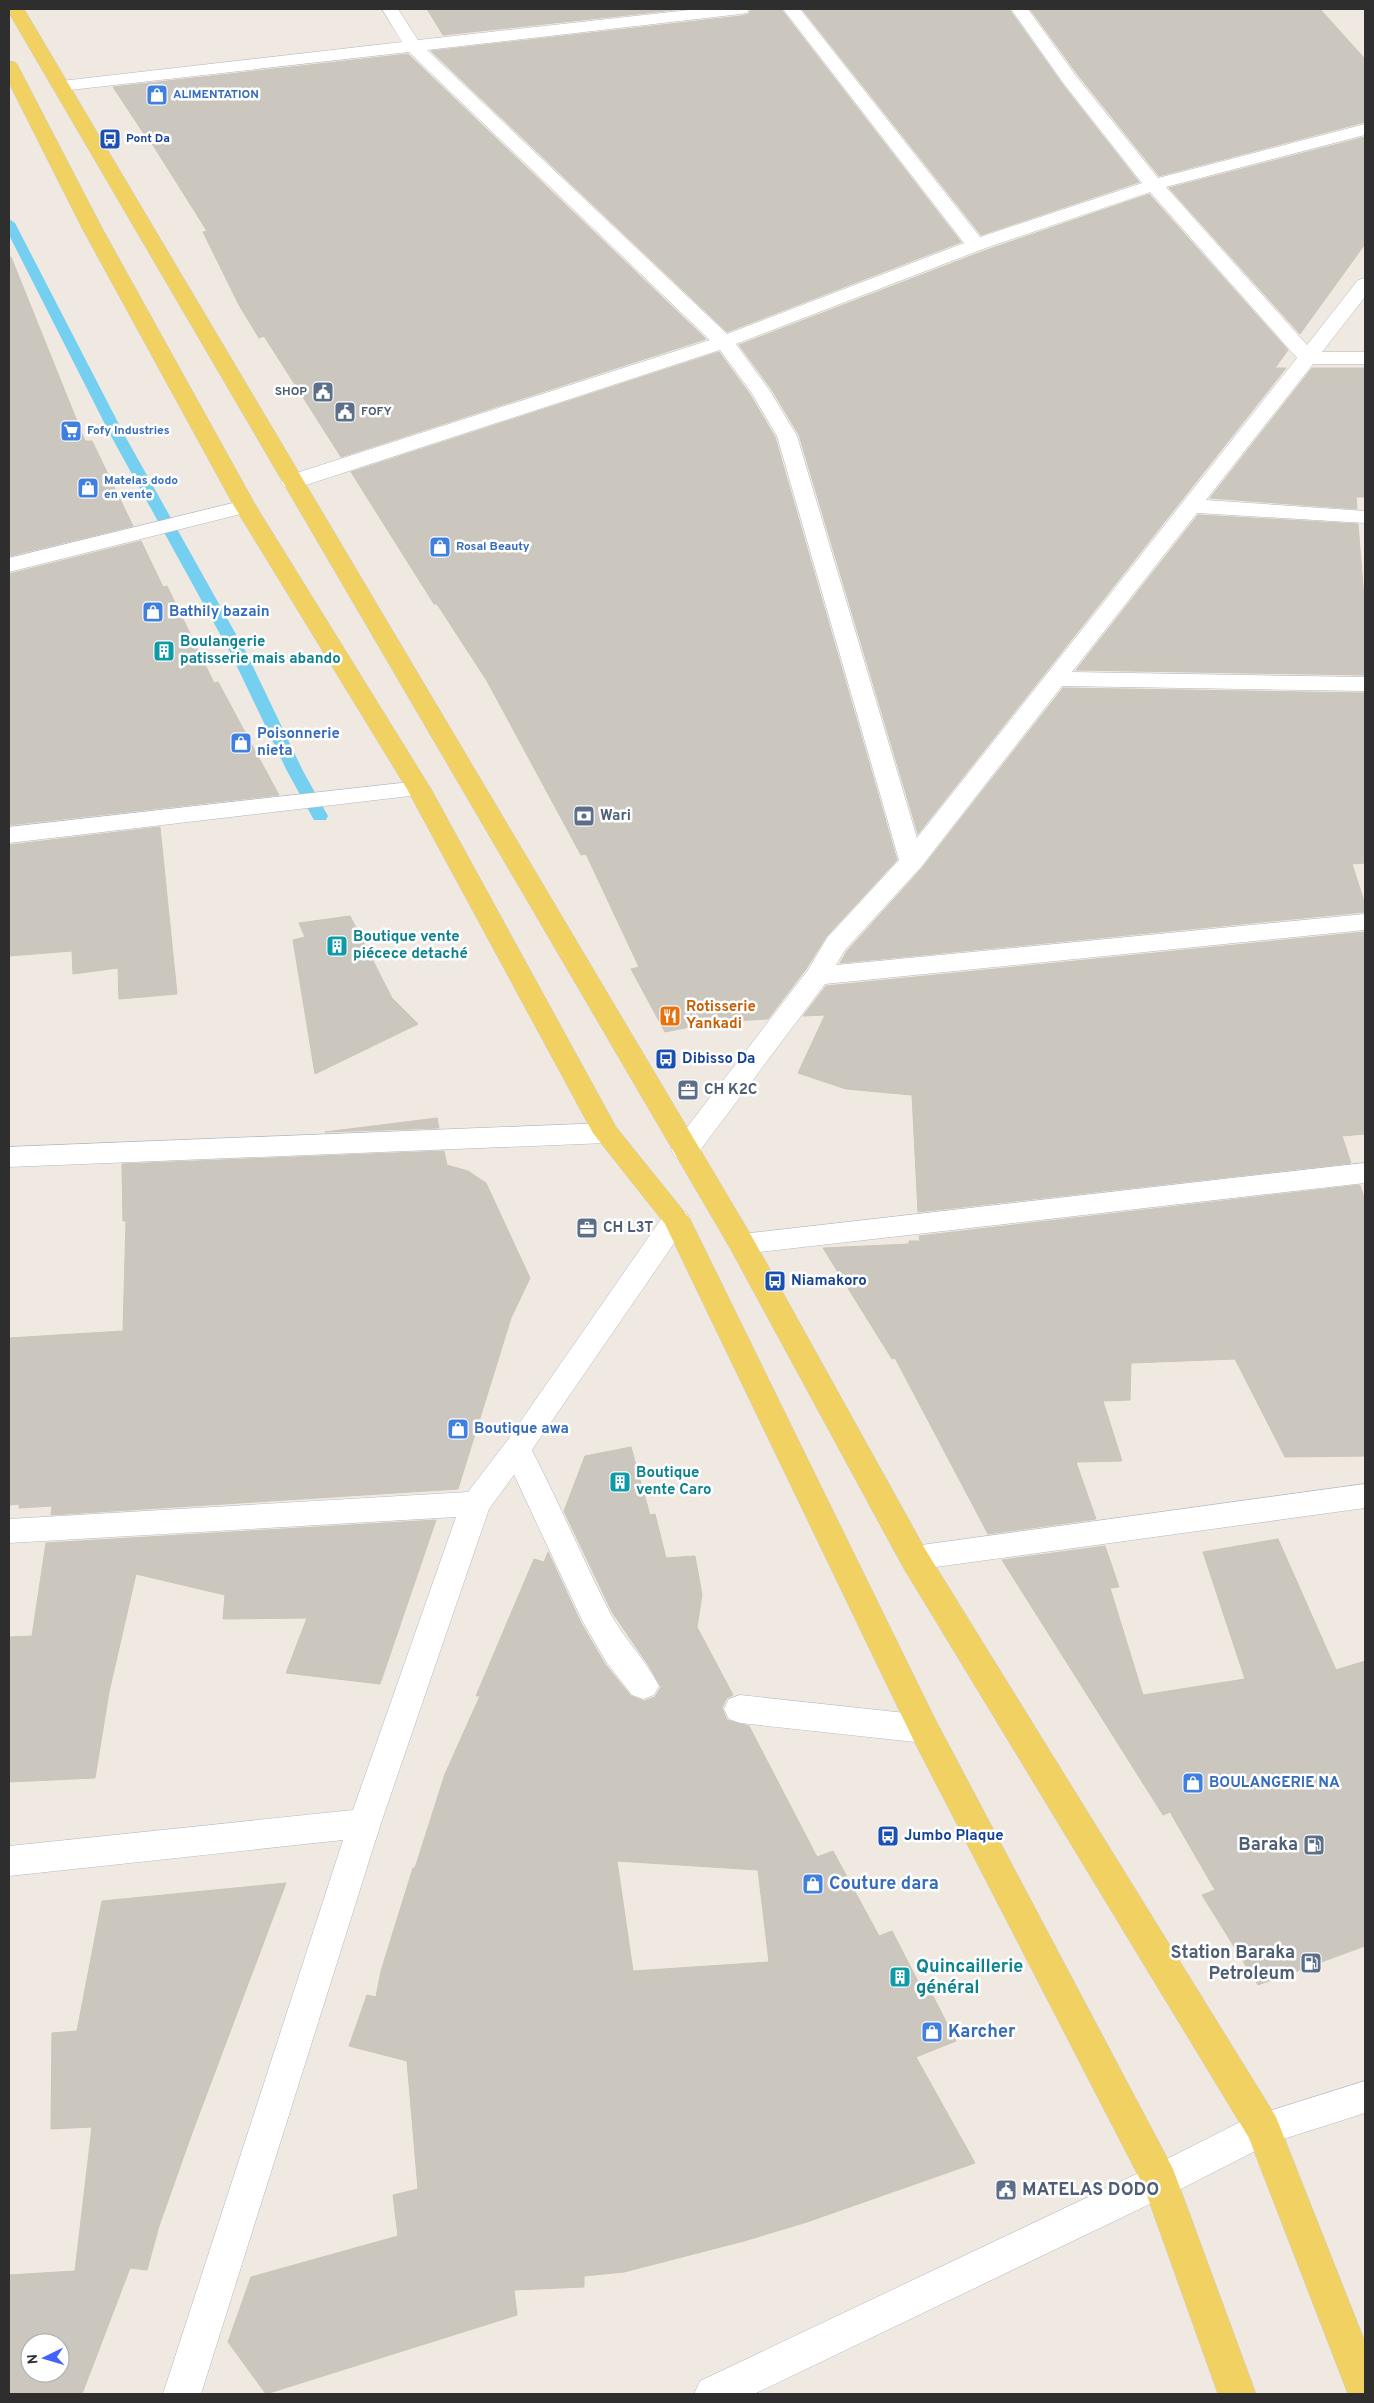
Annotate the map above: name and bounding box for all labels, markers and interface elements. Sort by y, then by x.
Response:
shop icon: ALIMENTATION [145,83,169,107]
place label: ALIMENTATION [173,87,259,103]
bus stop icon: Pont Da [98,127,122,151]
place label: Pont Da [126,131,170,147]
public building icon: SHOP [311,380,335,404]
place label: SHOP [275,384,307,400]
public building icon: FOFY [333,400,357,424]
place label: FOFY [361,404,392,420]
supermarket icon: Fofy Industries [59,419,83,443]
place label: Fofy Industries [87,423,170,439]
place label: Matelas dodo en vente [104,473,178,503]
shop icon: Matelas dodo en vente [76,476,100,500]
shop icon: Rosal Beauty [428,535,452,559]
place label: Rosal Beauty [456,539,530,555]
shop icon: Bathily bazain [141,600,165,624]
place label: Bathily bazain [169,603,270,622]
place label: Boulangerie patisserie mais abando [180,633,341,669]
building icon: Boulangerie patisserie mais abando [152,639,176,663]
place label: Poisonnerie nieta [257,725,340,761]
shop icon: Poisonnerie nieta [229,731,253,755]
bank icon: Wari [572,804,596,828]
place label: Wari [600,807,631,826]
place label: Boutique vente piécece detaché [353,928,468,964]
building icon: Boutique vente piécece detaché [325,934,349,958]
place label: Rotisserie Yankadi [686,998,756,1034]
restaurant icon: Rotisserie Yankadi [658,1004,682,1028]
bus stop icon: Dibisso Da [654,1047,678,1071]
place label: Dibisso Da [682,1050,755,1069]
office icon: CH K2C [676,1078,700,1102]
place label: CH K2C [704,1081,757,1100]
office icon: CH L3T [575,1216,599,1240]
place label: CH L3T [603,1219,653,1238]
bus stop icon: Niamakoro [763,1269,787,1293]
place label: Niamakoro [791,1272,867,1291]
shop icon: Boutique awa [446,1417,470,1441]
place label: Boutique awa [474,1420,569,1439]
place label: Boutique vente Caro [636,1464,712,1500]
building icon: Boutique vente Caro [608,1470,632,1494]
shop icon: BOULANGERIE NA [1181,1771,1205,1795]
place label: BOULANGERIE NA [1209,1774,1340,1793]
bus stop icon: Jumbo Plaque [876,1824,900,1848]
place label: Jumbo Plaque [904,1827,1004,1846]
fuel station icon: Baraka [1302,1833,1326,1857]
place label: Baraka [1238,1834,1298,1857]
shop icon: Couture dara [801,1872,825,1896]
place label: Couture dara [829,1873,939,1896]
place label: Station Baraka Petroleum [1171,1942,1295,1986]
fuel station icon: Station Baraka Petroleum [1299,1951,1323,1975]
place label: Quincaillerie général [916,1956,1023,2000]
building icon: Quincaillerie général [888,1965,912,1989]
shop icon: Karcher [920,2020,944,2044]
place label: Karcher [948,2021,1016,2044]
public building icon: MATELAS DODO [994,2178,1018,2202]
place label: MATELAS DODO [1022,2179,1159,2202]
north arrow [20,2333,70,2383]
text: N [25,2353,42,2365]

